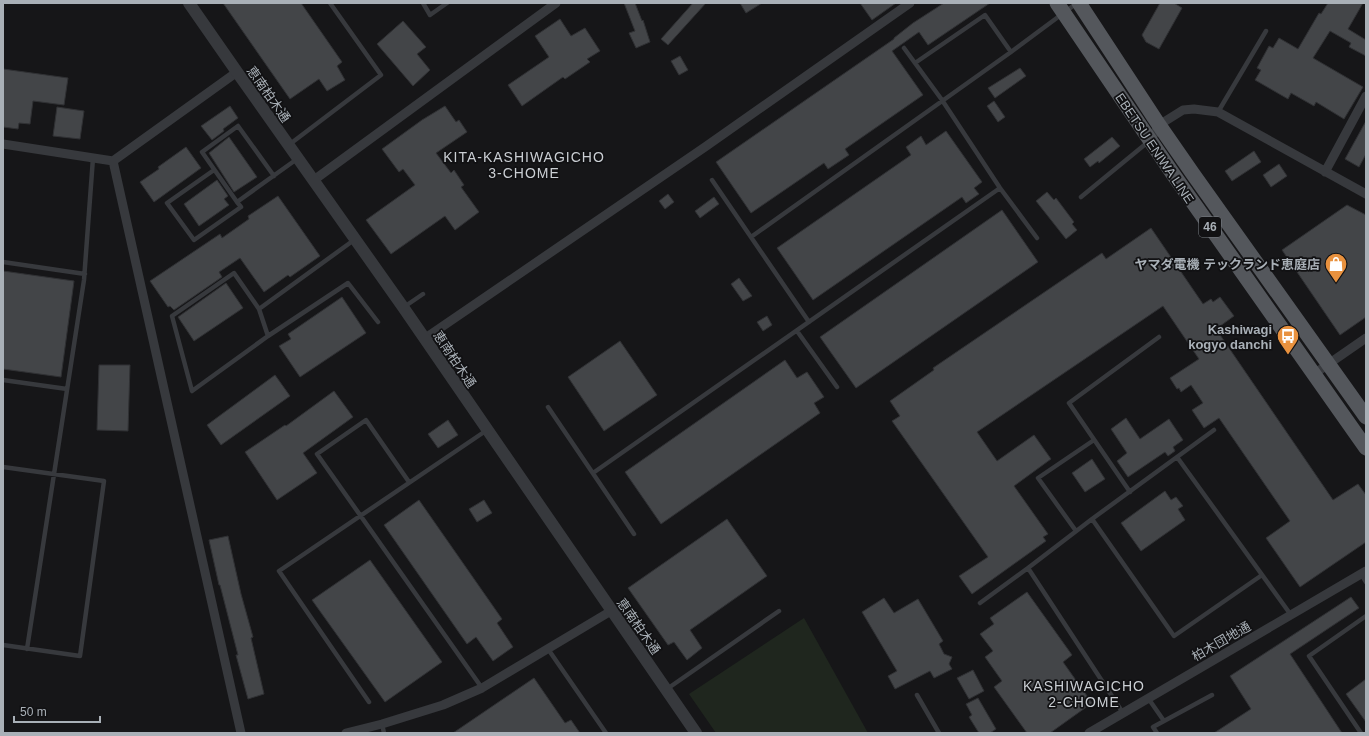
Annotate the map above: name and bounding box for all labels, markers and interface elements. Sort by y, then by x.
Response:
street label: 恵南柏木通 [244,63,293,125]
street label: EBETSU ENIWA LINE [1112,90,1197,206]
district label: KITA-KASHIWAGICHO 3-CHOME [443,149,605,181]
road number: 46 [1199,217,1221,237]
shop icon: ヤマダ電機 テックランド恵庭店 [1323,251,1349,284]
place label: ヤマダ電機 テックランド恵庭店 [1134,257,1320,272]
place label: Kashiwagi kogyo danchi [1188,322,1272,352]
bus stop icon: Kashiwagi kogyo danchi [1275,323,1301,356]
street label: 恵南柏木通 [430,328,479,390]
street label: 恵南柏木通 [614,595,663,657]
street label: 柏木団地通 [1189,619,1253,664]
district label: KASHIWAGICHO 2-CHOME [1023,678,1145,710]
scale bar [14,698,100,724]
text: 50 m [20,705,47,719]

